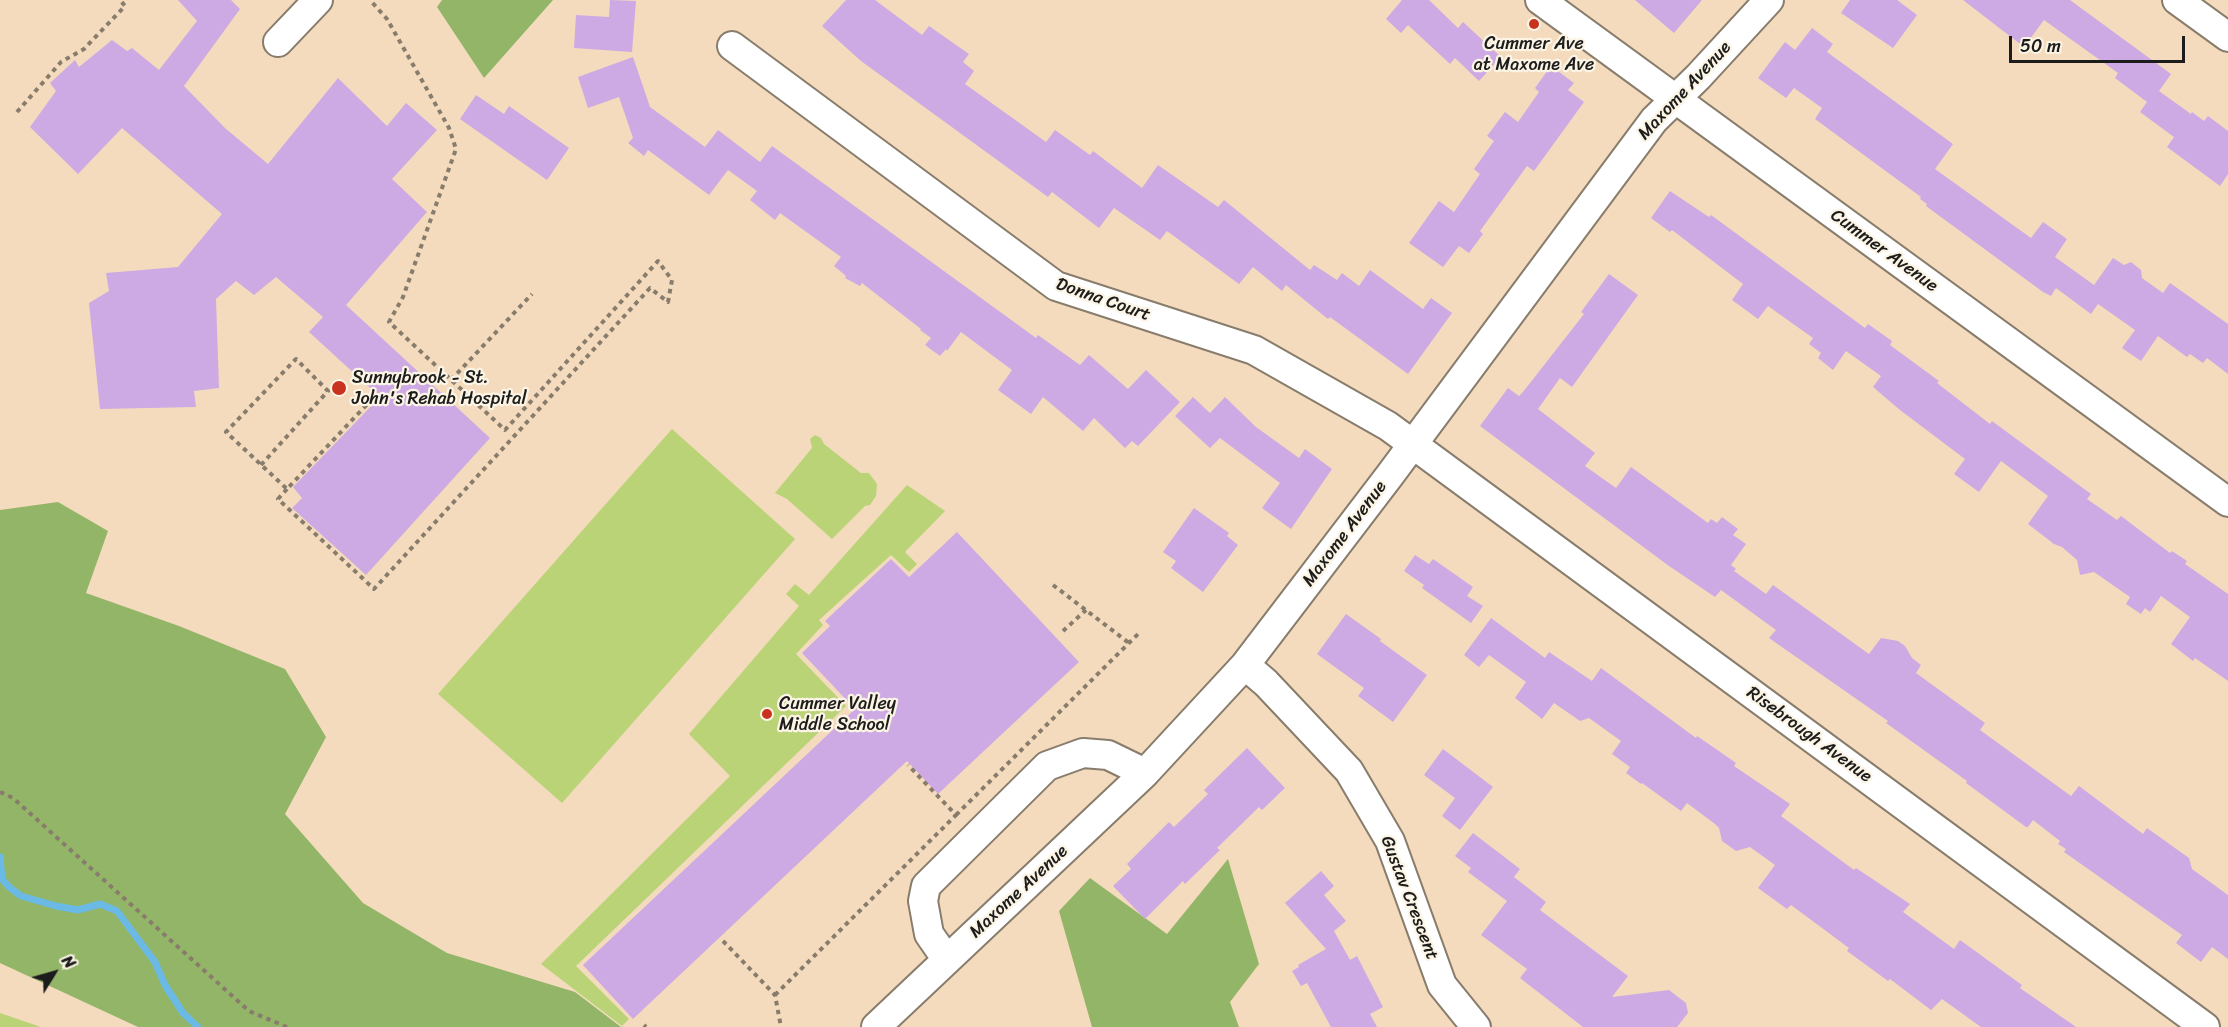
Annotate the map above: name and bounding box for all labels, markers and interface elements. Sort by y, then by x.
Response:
marker: Cummer Ave at Maxome Ave [1527,17,1541,31]
scale bar [2012,24,2188,62]
text: 50 m [2020,30,2061,62]
place label: Cummer Ave at Maxome Ave [1474,33,1594,76]
street label: Maxome Avenue [1634,37,1736,145]
street label: Cummer Avenue [1826,205,1942,297]
street label: Donna Court [1053,274,1153,326]
place label: Sunnybrook - St. John's Rehab Hospital [352,367,527,410]
marker: Sunnybrook - St. John's Rehab Hospital [330,379,348,397]
street label: Maxome Avenue [1298,477,1392,591]
street label: Risebrough Avenue [1742,682,1876,788]
place label: Cummer Valley Middle School [779,693,896,736]
marker: Cummer Valley Middle School [760,707,774,721]
street label: Gustav Crescent [1375,833,1443,963]
street label: Maxome Avenue [965,841,1073,943]
north arrow [24,943,84,1003]
text: N [54,949,84,975]

